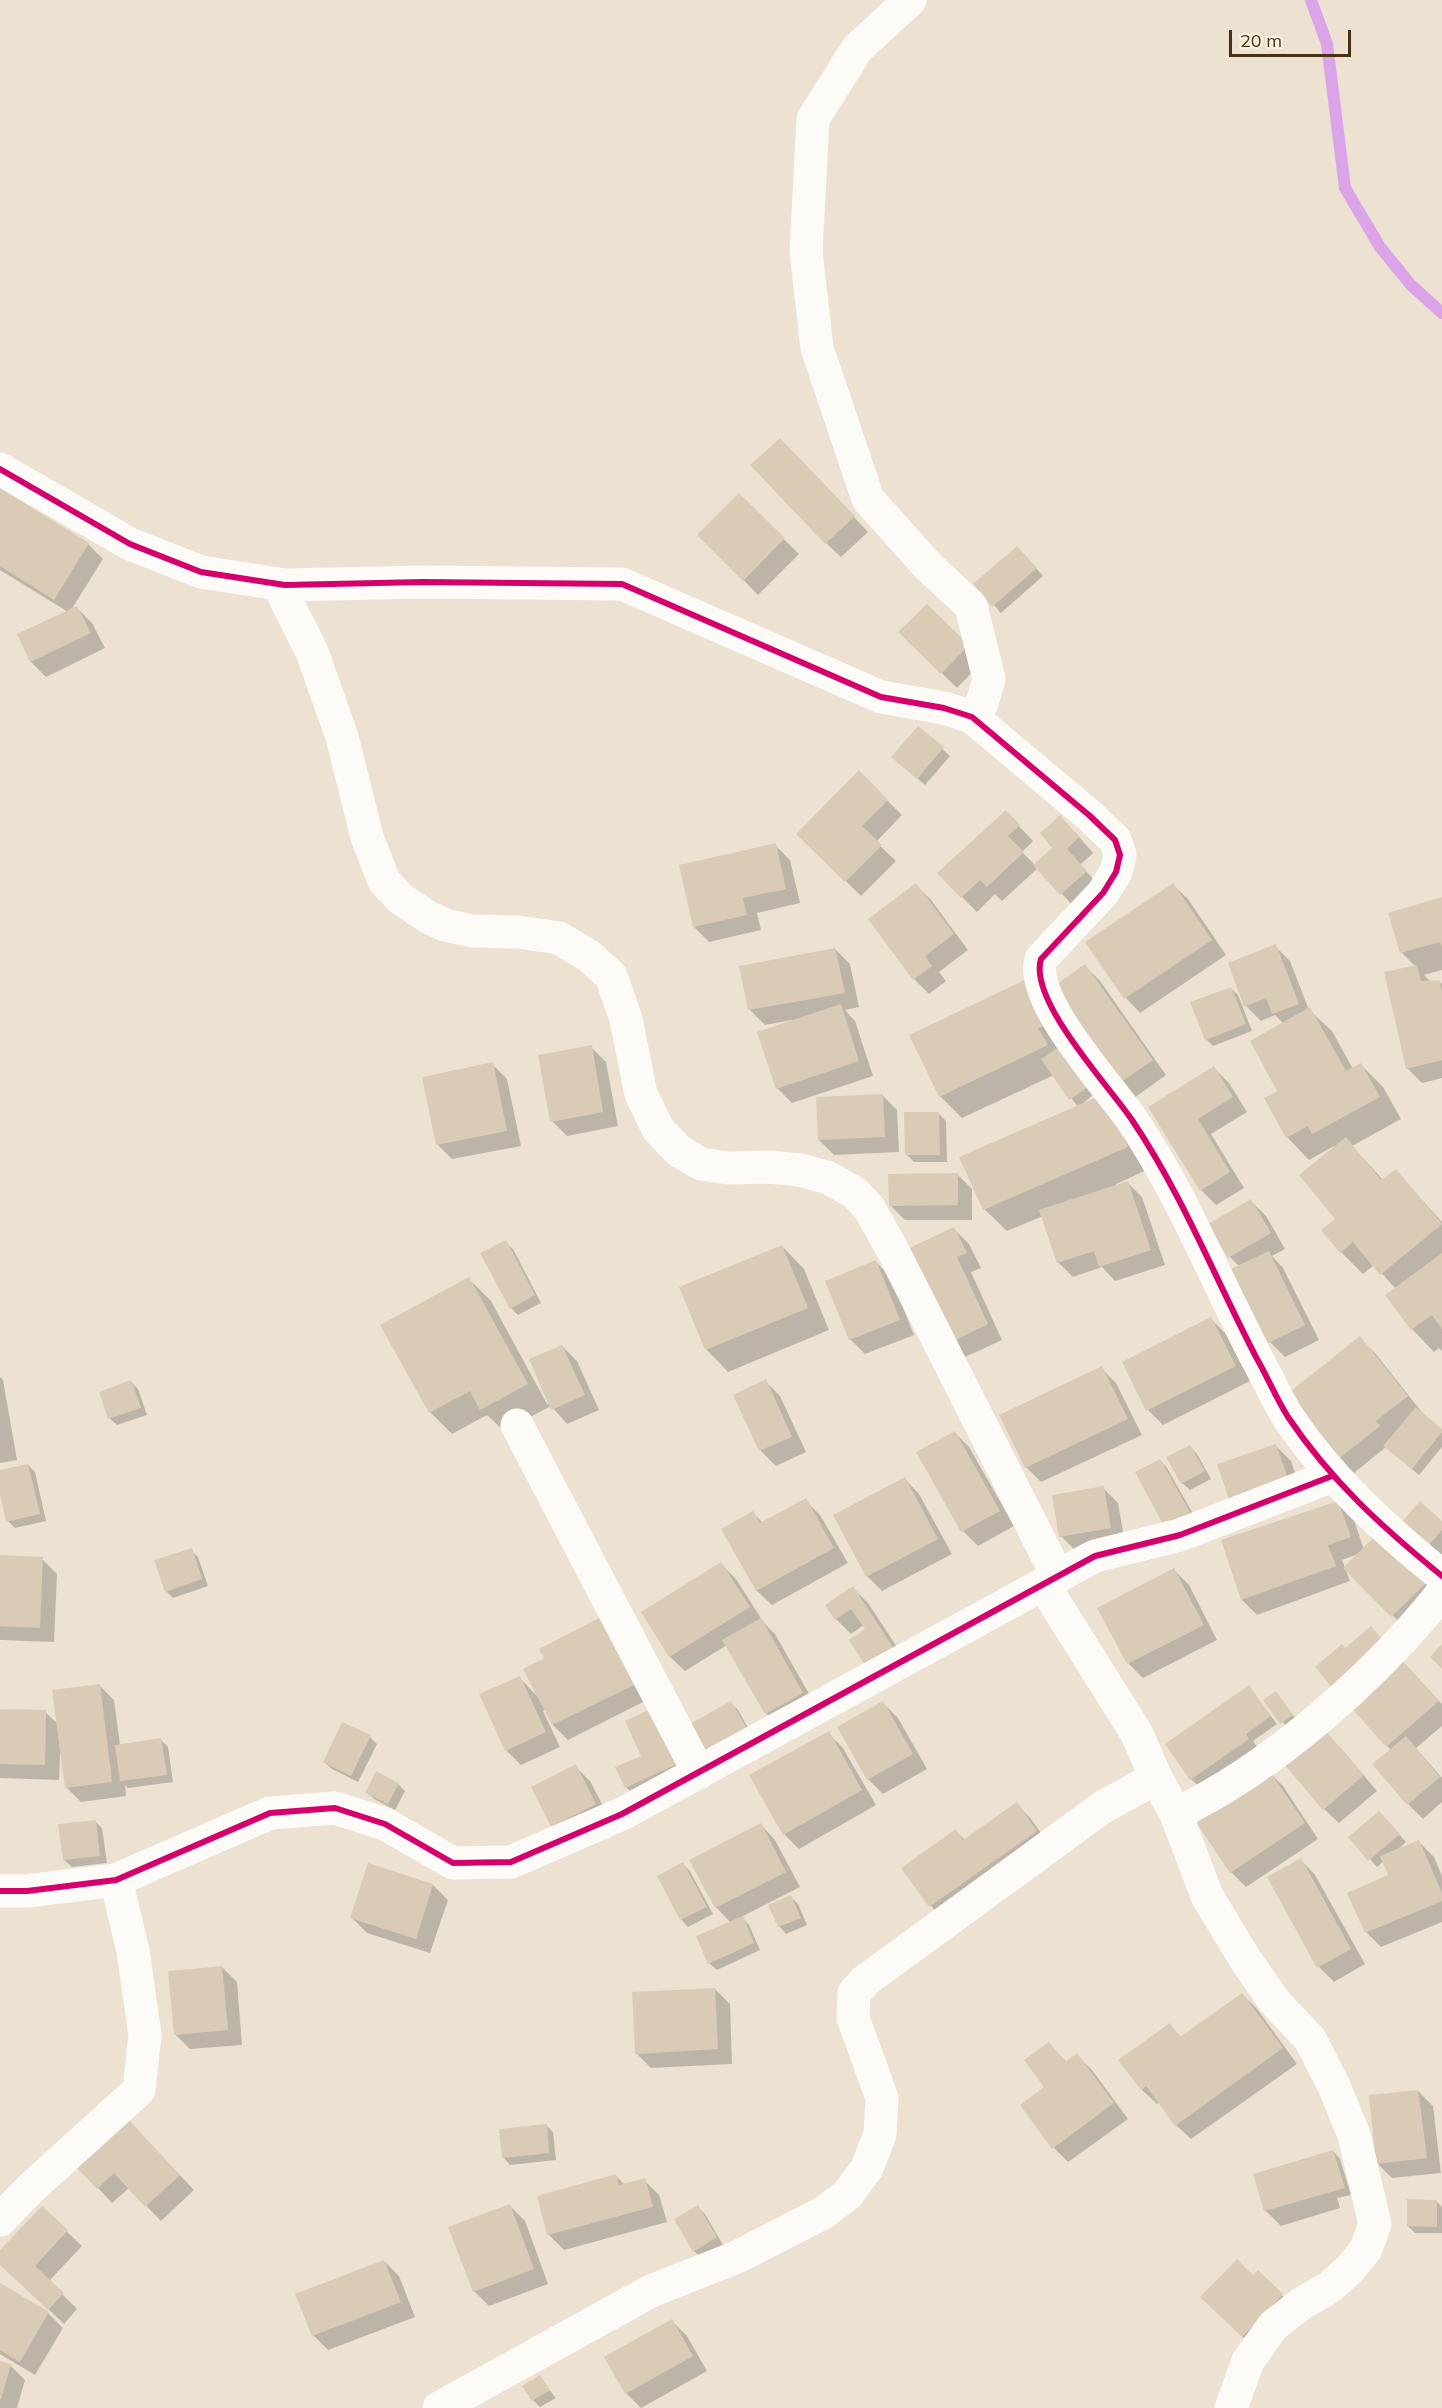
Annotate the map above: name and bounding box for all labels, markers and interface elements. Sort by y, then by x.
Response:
scale bar [1232,18,1354,56]
text: 20 m [1240,29,1282,52]

